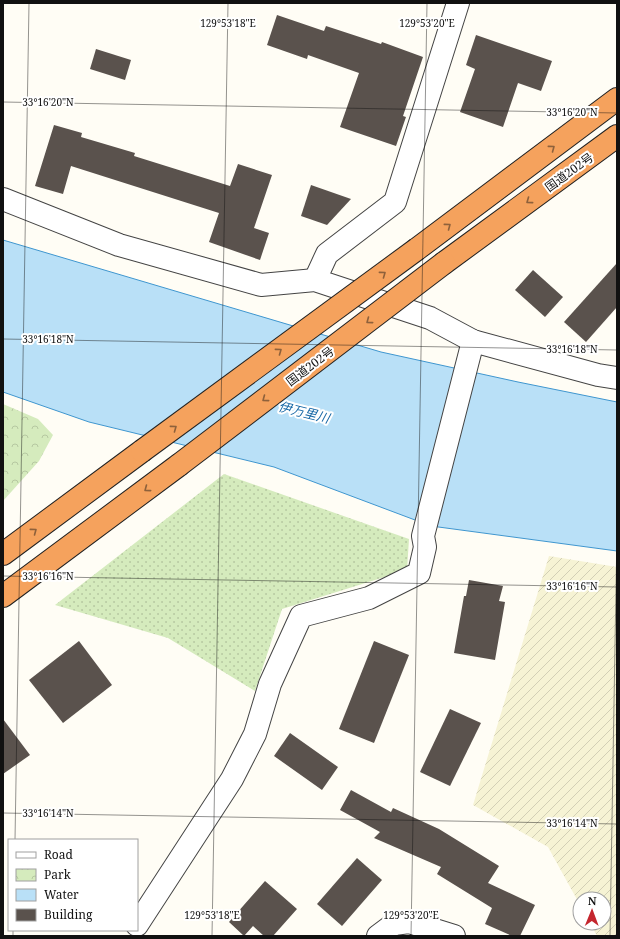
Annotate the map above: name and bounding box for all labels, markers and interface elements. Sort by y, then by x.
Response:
text: 129°53'18"E [200,16,256,30]
text: 129°53'20"E [399,16,455,30]
text: 33°16'20"N [22,95,74,109]
text: 33°16'20"N [546,105,598,119]
one-way arrow [548,145,555,153]
street label: 国道202号 [541,149,597,195]
one-way arrow [527,196,534,203]
one-way arrow [443,224,450,231]
one-way arrow [379,271,386,278]
one-way arrow [366,316,373,323]
text: 33°16'18"N [22,332,74,346]
street label: 国道202号 [282,342,338,390]
text: 33°16'18"N [546,342,598,356]
one-way arrow [274,348,281,355]
one-way arrow [263,395,270,402]
water label: 伊万里川 [277,397,333,428]
one-way arrow [169,425,176,432]
one-way arrow [145,484,152,491]
one-way arrow [30,529,37,536]
text: 33°16'16"N [22,569,74,583]
text: 33°16'16"N [546,579,598,593]
text: 33°16'14"N [22,806,74,820]
text: 33°16'14"N [546,816,598,830]
legend [8,839,138,931]
text: Road [44,846,74,863]
text: Park [44,866,72,883]
text: Water [44,886,79,903]
north arrow [572,891,612,931]
text: N [588,893,597,908]
text: Building [44,906,93,923]
text: 129°53'18"E [184,908,240,922]
text: 129°53'20"E [383,908,439,922]

